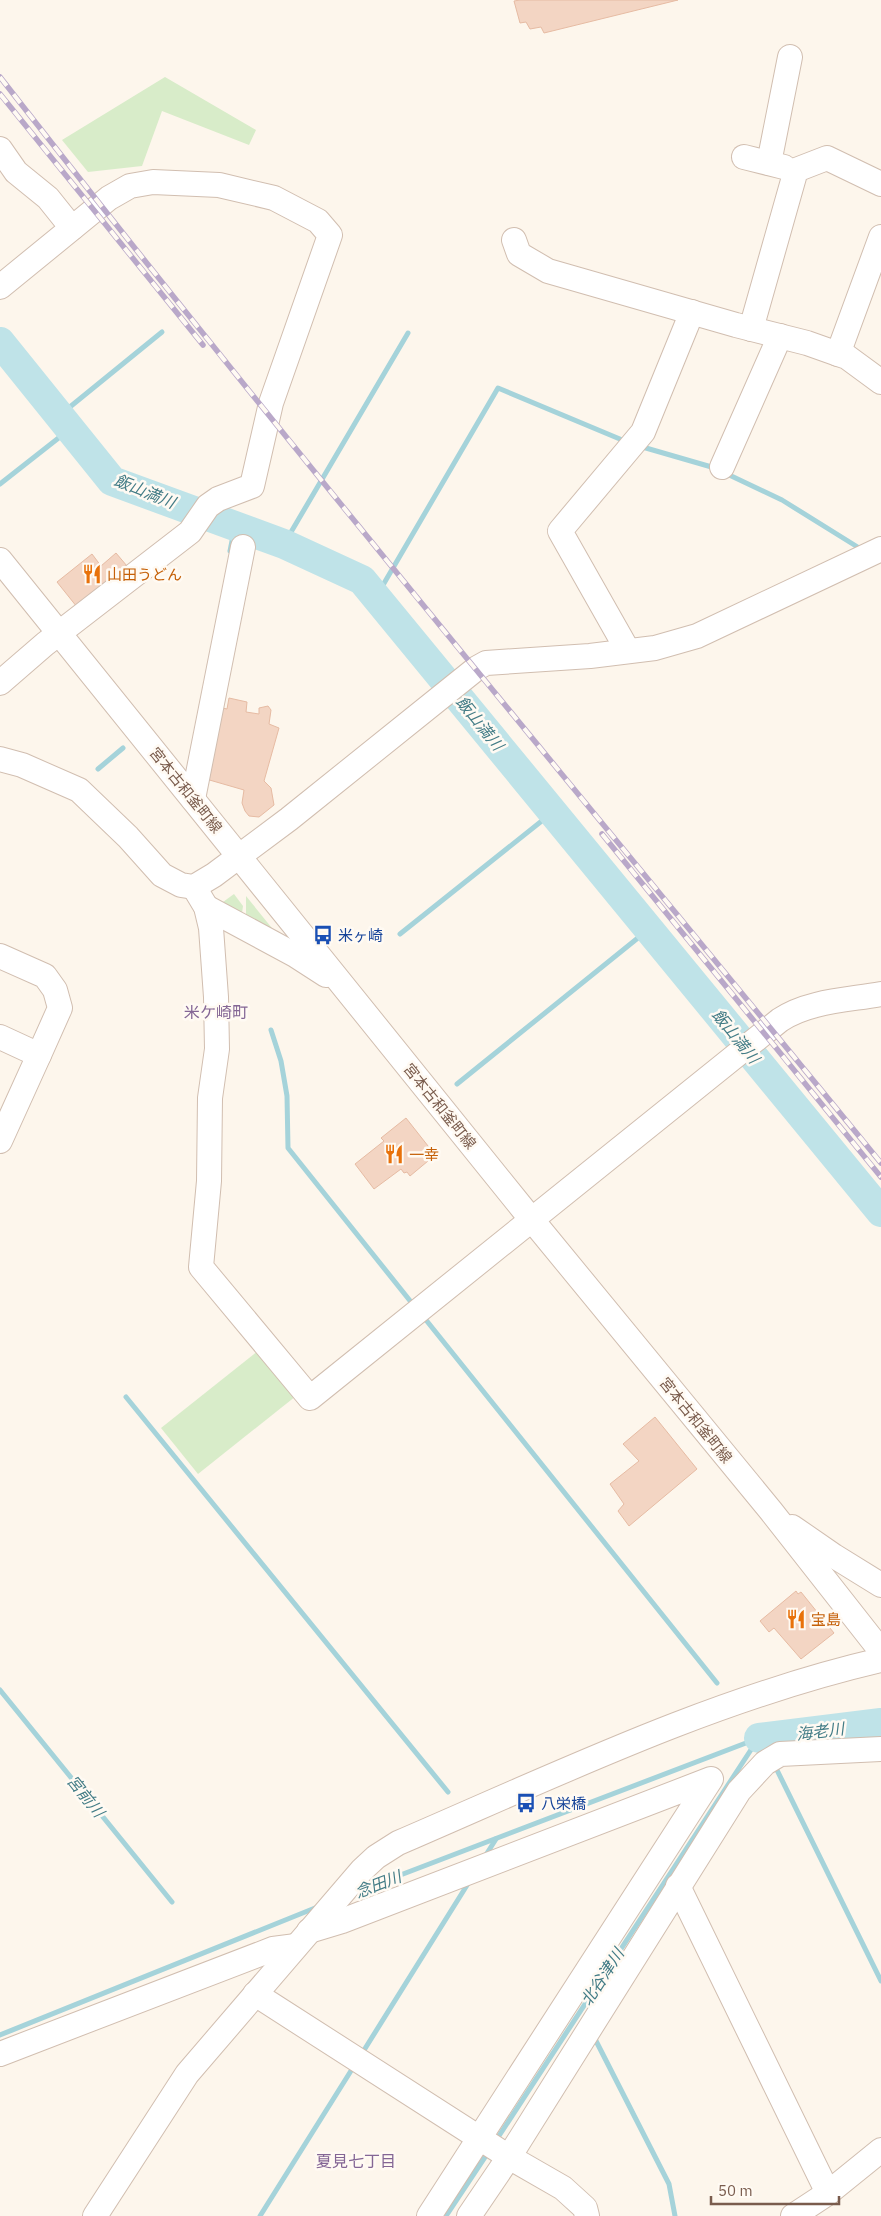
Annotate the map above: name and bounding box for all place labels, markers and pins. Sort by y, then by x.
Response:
restaurant icon: 山田うどん [81,563,103,585]
place label: 山田うどん [107,565,182,584]
bus stop icon: 米ヶ崎 [312,924,334,946]
place label: 米ヶ崎 [338,926,383,945]
restaurant icon: 一幸 [383,1143,405,1165]
place label: 一幸 [409,1145,439,1164]
restaurant icon: 宝島 [785,1608,807,1630]
place label: 宝島 [811,1610,841,1629]
bus stop icon: 八栄橋 [515,1792,537,1814]
place label: 八栄橋 [541,1794,586,1813]

